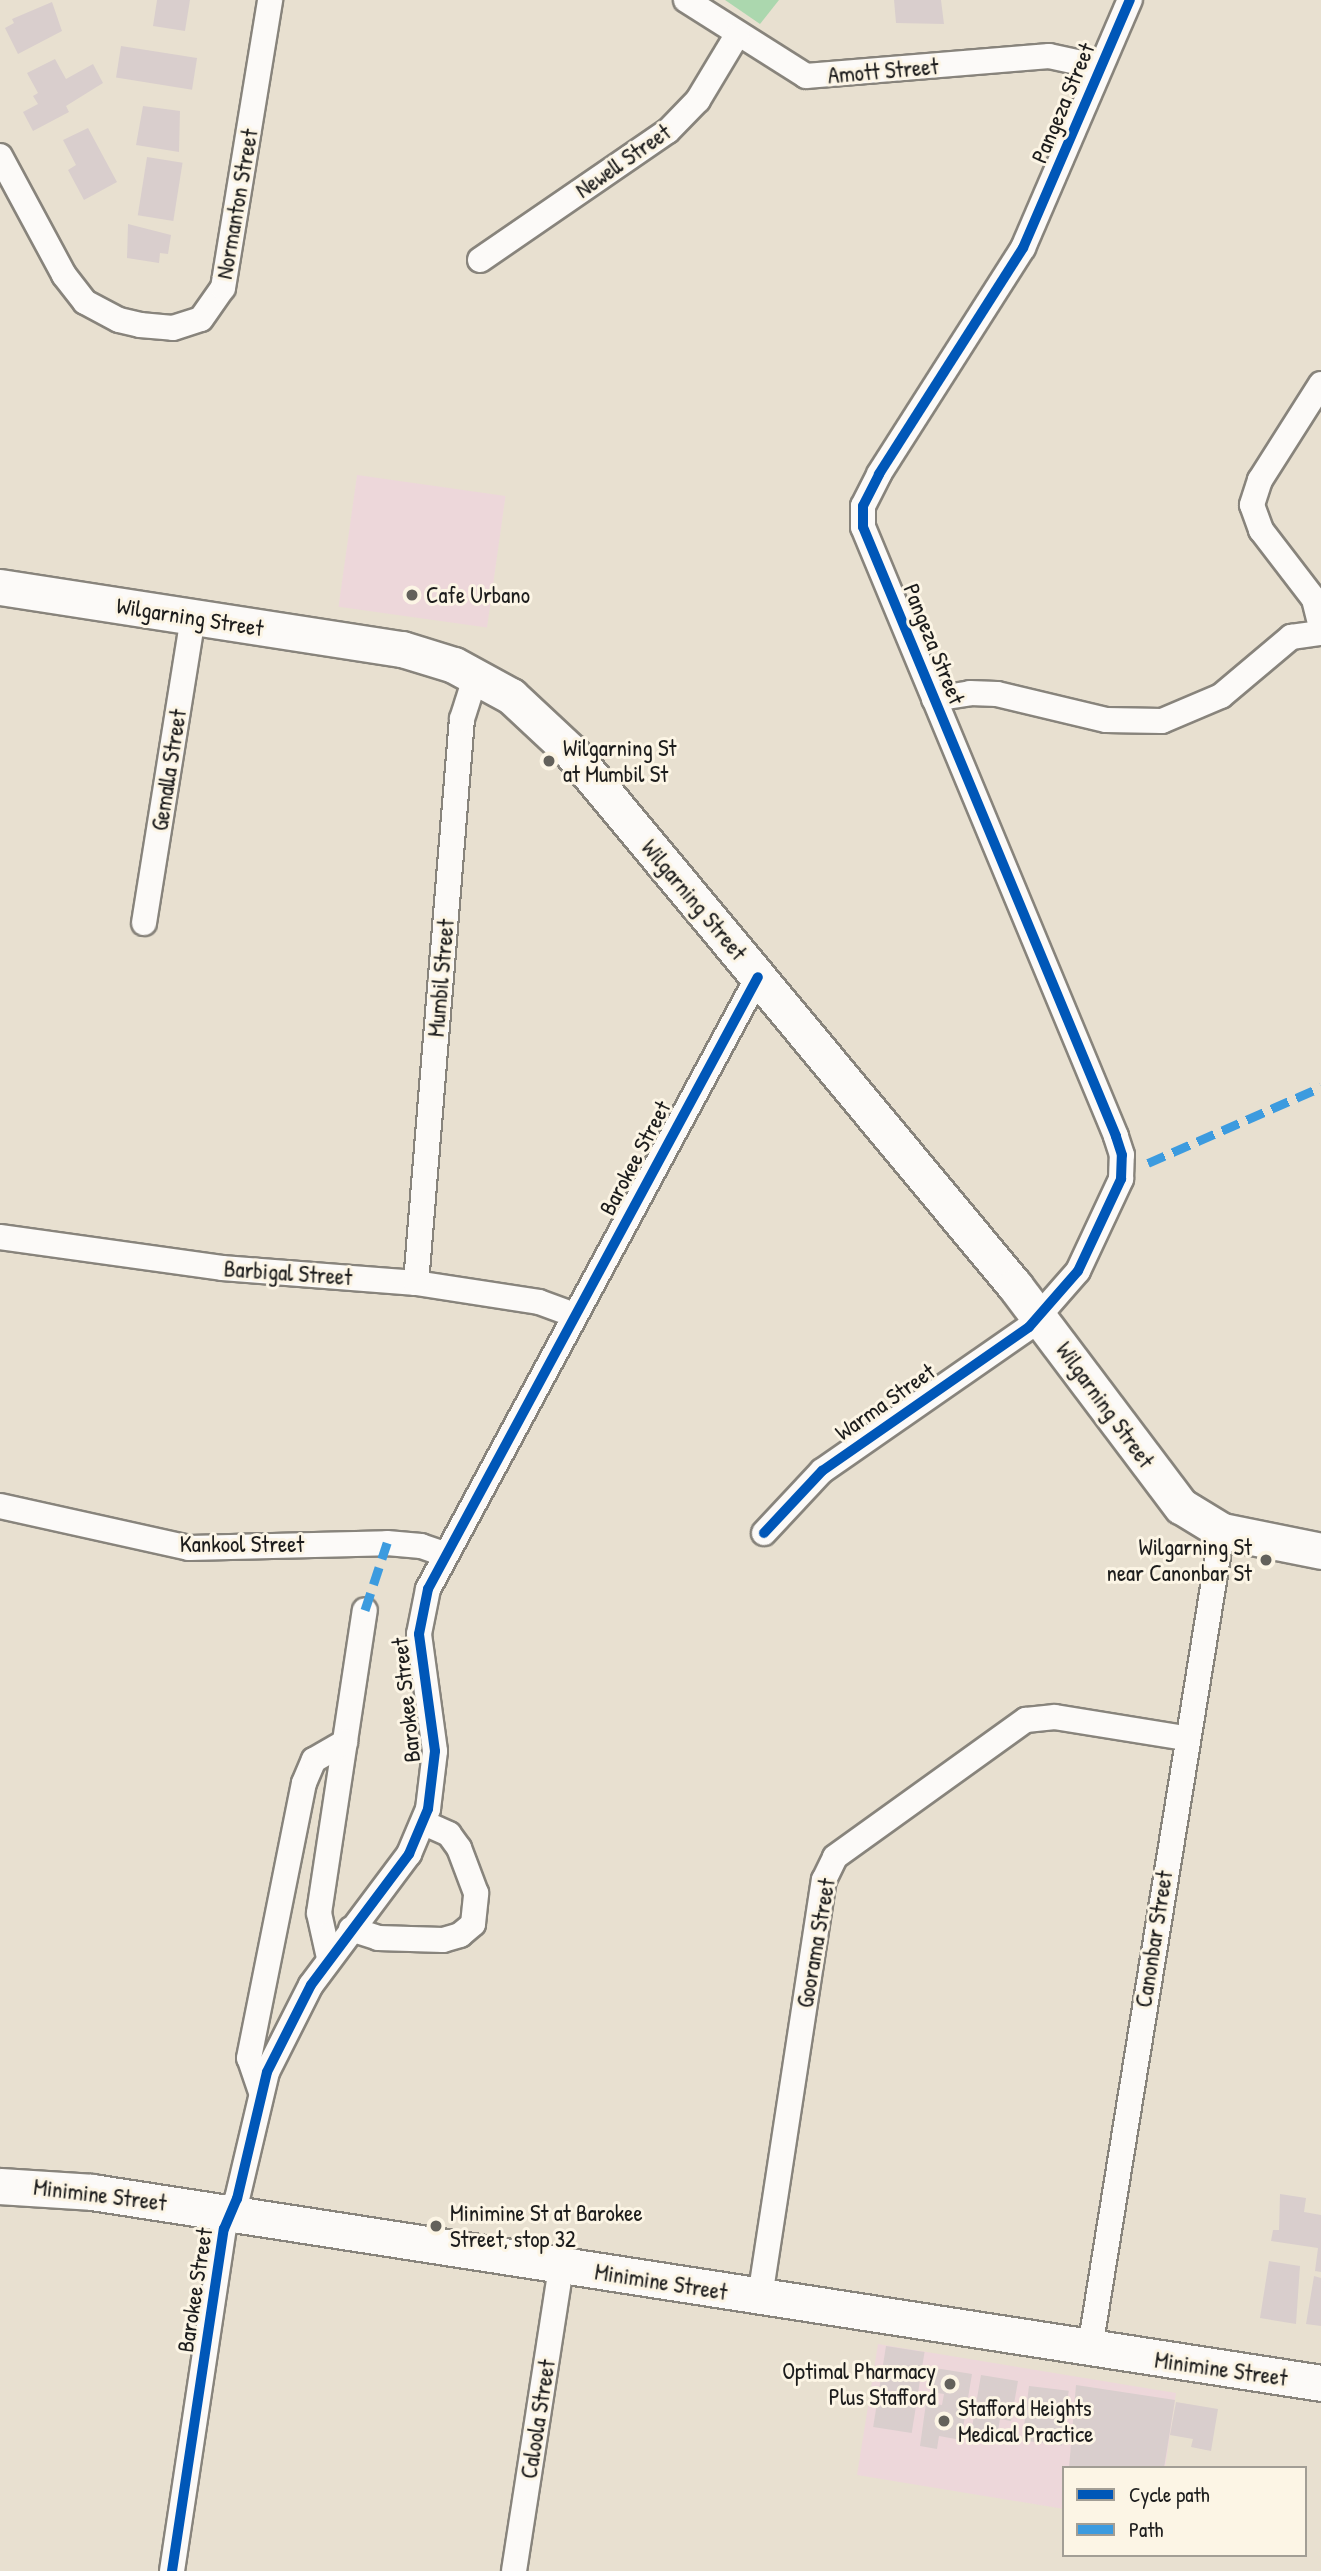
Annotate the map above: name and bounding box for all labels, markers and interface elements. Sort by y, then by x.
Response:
street label: Pangeza Street [1025,39,1101,167]
street label: Amott Street [827,52,939,90]
street label: Newell Street [570,118,676,204]
street label: Normanton Street [210,127,264,281]
street label: Pangeza Street [897,580,971,708]
place label: Cafe Urbano [426,581,530,609]
marker: Cafe Urbano [404,587,420,603]
street label: Wilgarning Street [114,592,266,642]
street label: Gemalla Street [146,707,192,833]
place label: Wilgarning St at Mumbil St [563,734,676,788]
marker: Wilgarning St at Mumbil St [541,753,557,769]
street label: Wilgarning Street [636,834,752,966]
street label: Mumbil Street [422,918,460,1038]
street label: Barokee Street [593,1096,677,1220]
street label: Barbigal Street [223,1255,353,1291]
street label: Wilgarning Street [1050,1337,1160,1473]
street label: Warma Street [830,1358,940,1446]
street label: Kankool Street [180,1530,304,1558]
place label: Wilgarning St near Canonbar St [1107,1533,1252,1587]
marker: Wilgarning St near Canonbar St [1258,1552,1274,1568]
street label: Barokee Street [386,1636,426,1764]
street label: Canonbar Street [1130,1869,1178,2009]
street label: Goorama Street [791,1876,841,2010]
street label: Minimine Street [32,2173,168,2217]
place label: Minimine St at Barokee Street, stop 32 [450,2199,643,2253]
marker: Minimine St at Barokee Street, stop 32 [428,2218,444,2234]
street label: Barokee Street [172,2226,218,2354]
street label: Minimine Street [593,2258,729,2306]
street label: Minimine Street [1153,2346,1289,2392]
street label: Caloola Street [515,2357,561,2481]
place label: Optimal Pharmacy Plus Stafford [782,2357,936,2411]
marker: Optimal Pharmacy Plus Stafford [942,2376,958,2392]
place label: Stafford Heights Medical Practice [958,2394,1093,2448]
marker: Stafford Heights Medical Practice [936,2413,952,2429]
legend [1062,2466,1307,2557]
text: Cycle path [1129,2480,1210,2509]
text: Path [1129,2515,1163,2544]

